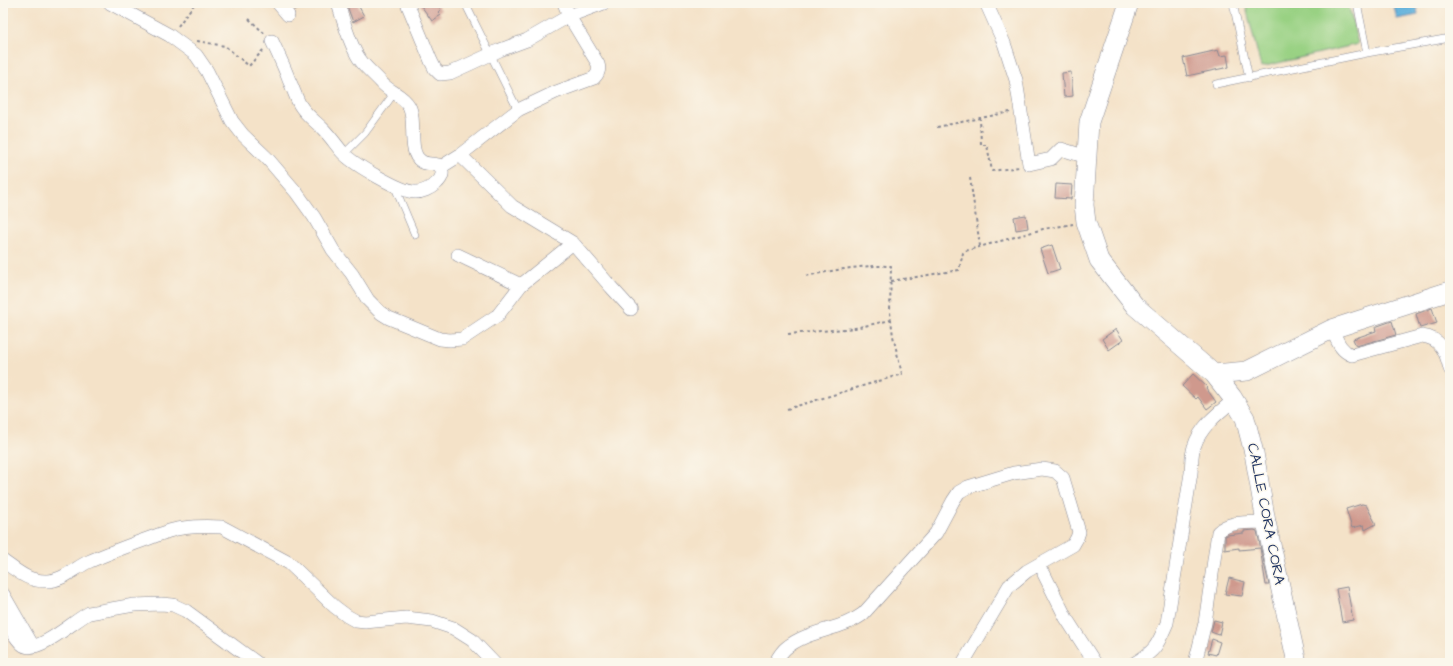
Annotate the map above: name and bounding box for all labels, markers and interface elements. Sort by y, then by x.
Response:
street label: CALLE CORA CORA [1242,441,1290,587]

